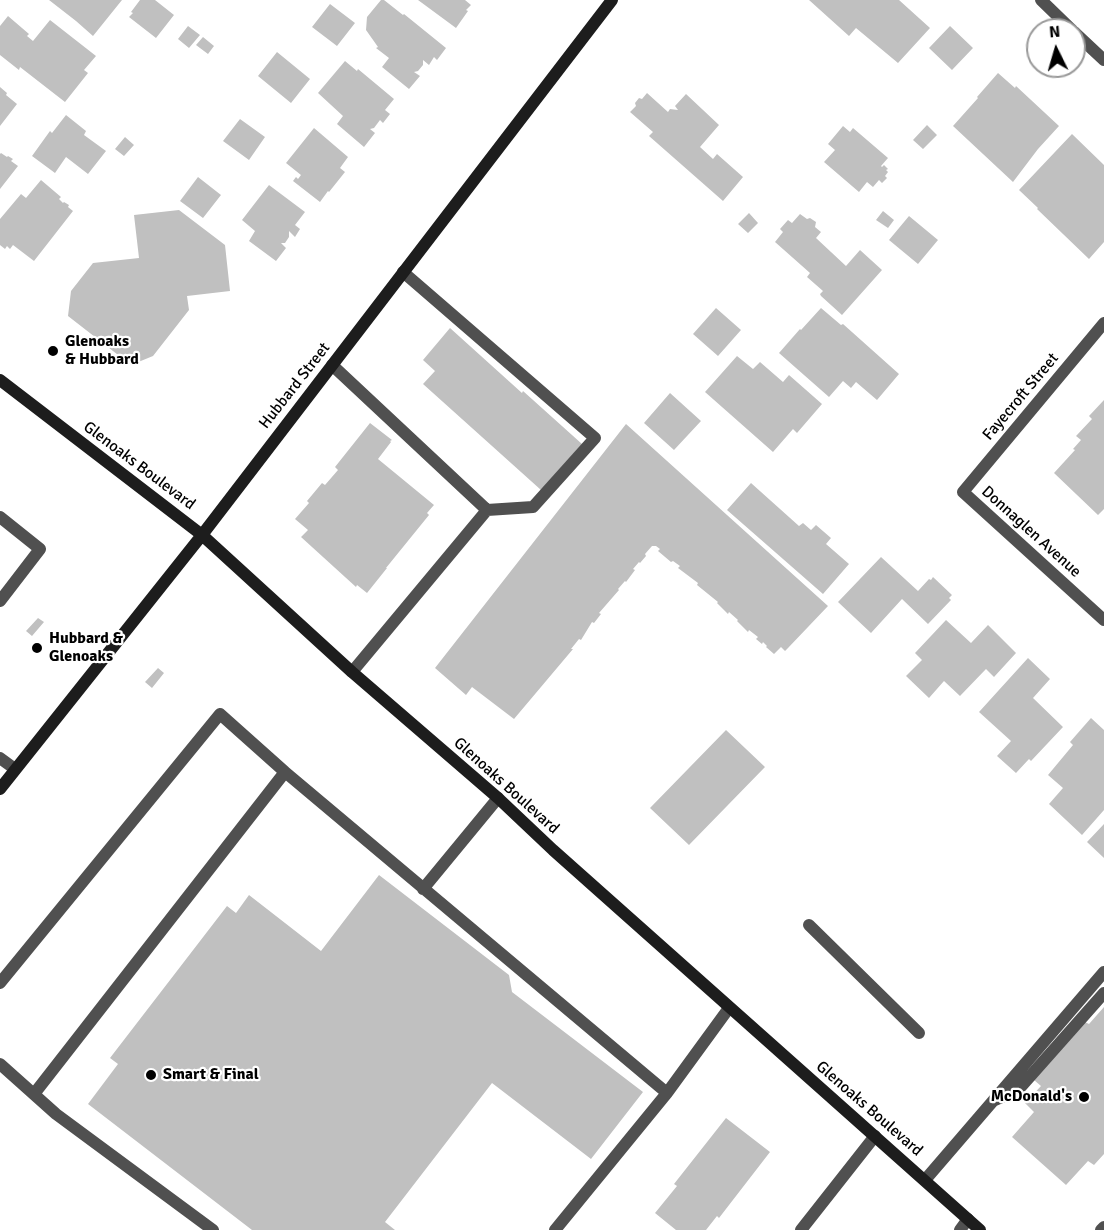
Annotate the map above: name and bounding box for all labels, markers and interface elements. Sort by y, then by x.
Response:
north arrow [1026,18,1086,78]
text: N [1048,22,1061,43]
place label: Glenoaks & Hubbard [65,332,139,370]
street label: Hubbard Street [255,339,335,433]
marker: Glenoaks & Hubbard [46,344,60,358]
street label: Fayecroft Street [979,349,1063,445]
street label: Glenoaks Boulevard [79,418,199,514]
street label: Donnaglen Avenue [977,482,1085,582]
place label: Hubbard & Glenoaks [49,629,123,667]
marker: Hubbard & Glenoaks [30,641,44,655]
street label: Glenoaks Boulevard [449,734,563,838]
street label: Glenoaks Boulevard [812,1057,926,1161]
place label: Smart & Final [163,1065,259,1085]
marker: Smart & Final [144,1068,158,1082]
place label: McDonald's [991,1087,1072,1107]
marker: McDonald's [1077,1090,1091,1104]

